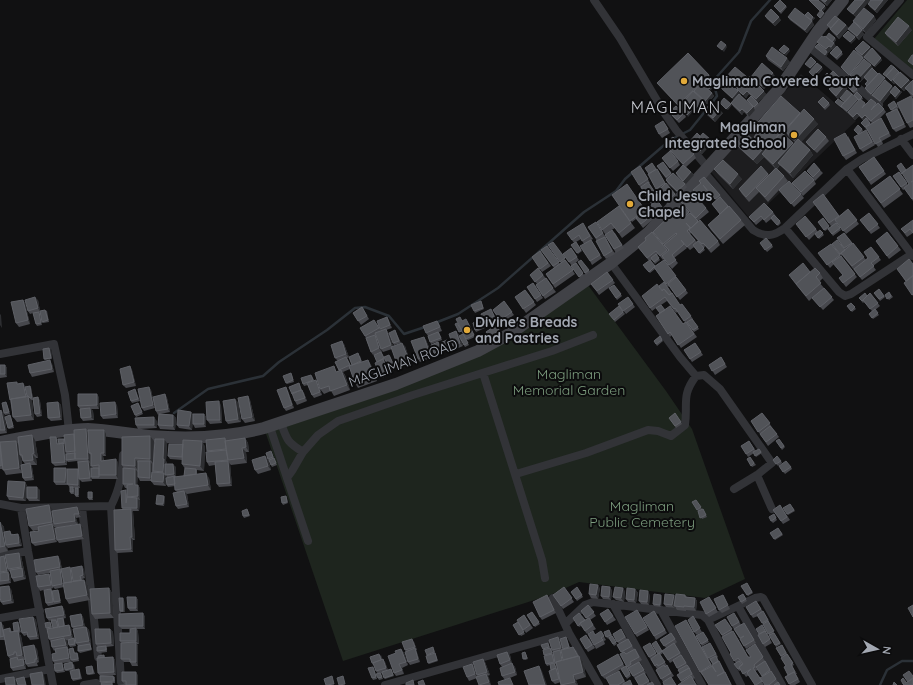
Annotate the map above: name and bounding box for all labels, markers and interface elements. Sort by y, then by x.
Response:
place label: Magliman Covered Court [692,72,860,90]
marker: Magliman Covered Court [679,76,689,86]
district label: MAGLIMAN [631,97,721,117]
place label: Magliman Integrated School [665,118,786,152]
marker: Magliman Integrated School [789,130,799,140]
place label: Child Jesus Chapel [638,187,713,221]
marker: Child Jesus Chapel [625,199,635,209]
place label: Divine's Breads and Pastries [475,313,578,347]
marker: Divine's Breads and Pastries [462,325,472,335]
street label: MAGLIMAN ROAD [346,335,460,391]
park label: Magliman Memorial Garden [513,365,625,399]
park label: Magliman Public Cemetery [589,497,695,531]
north arrow [857,629,897,669]
text: N [879,645,894,655]

